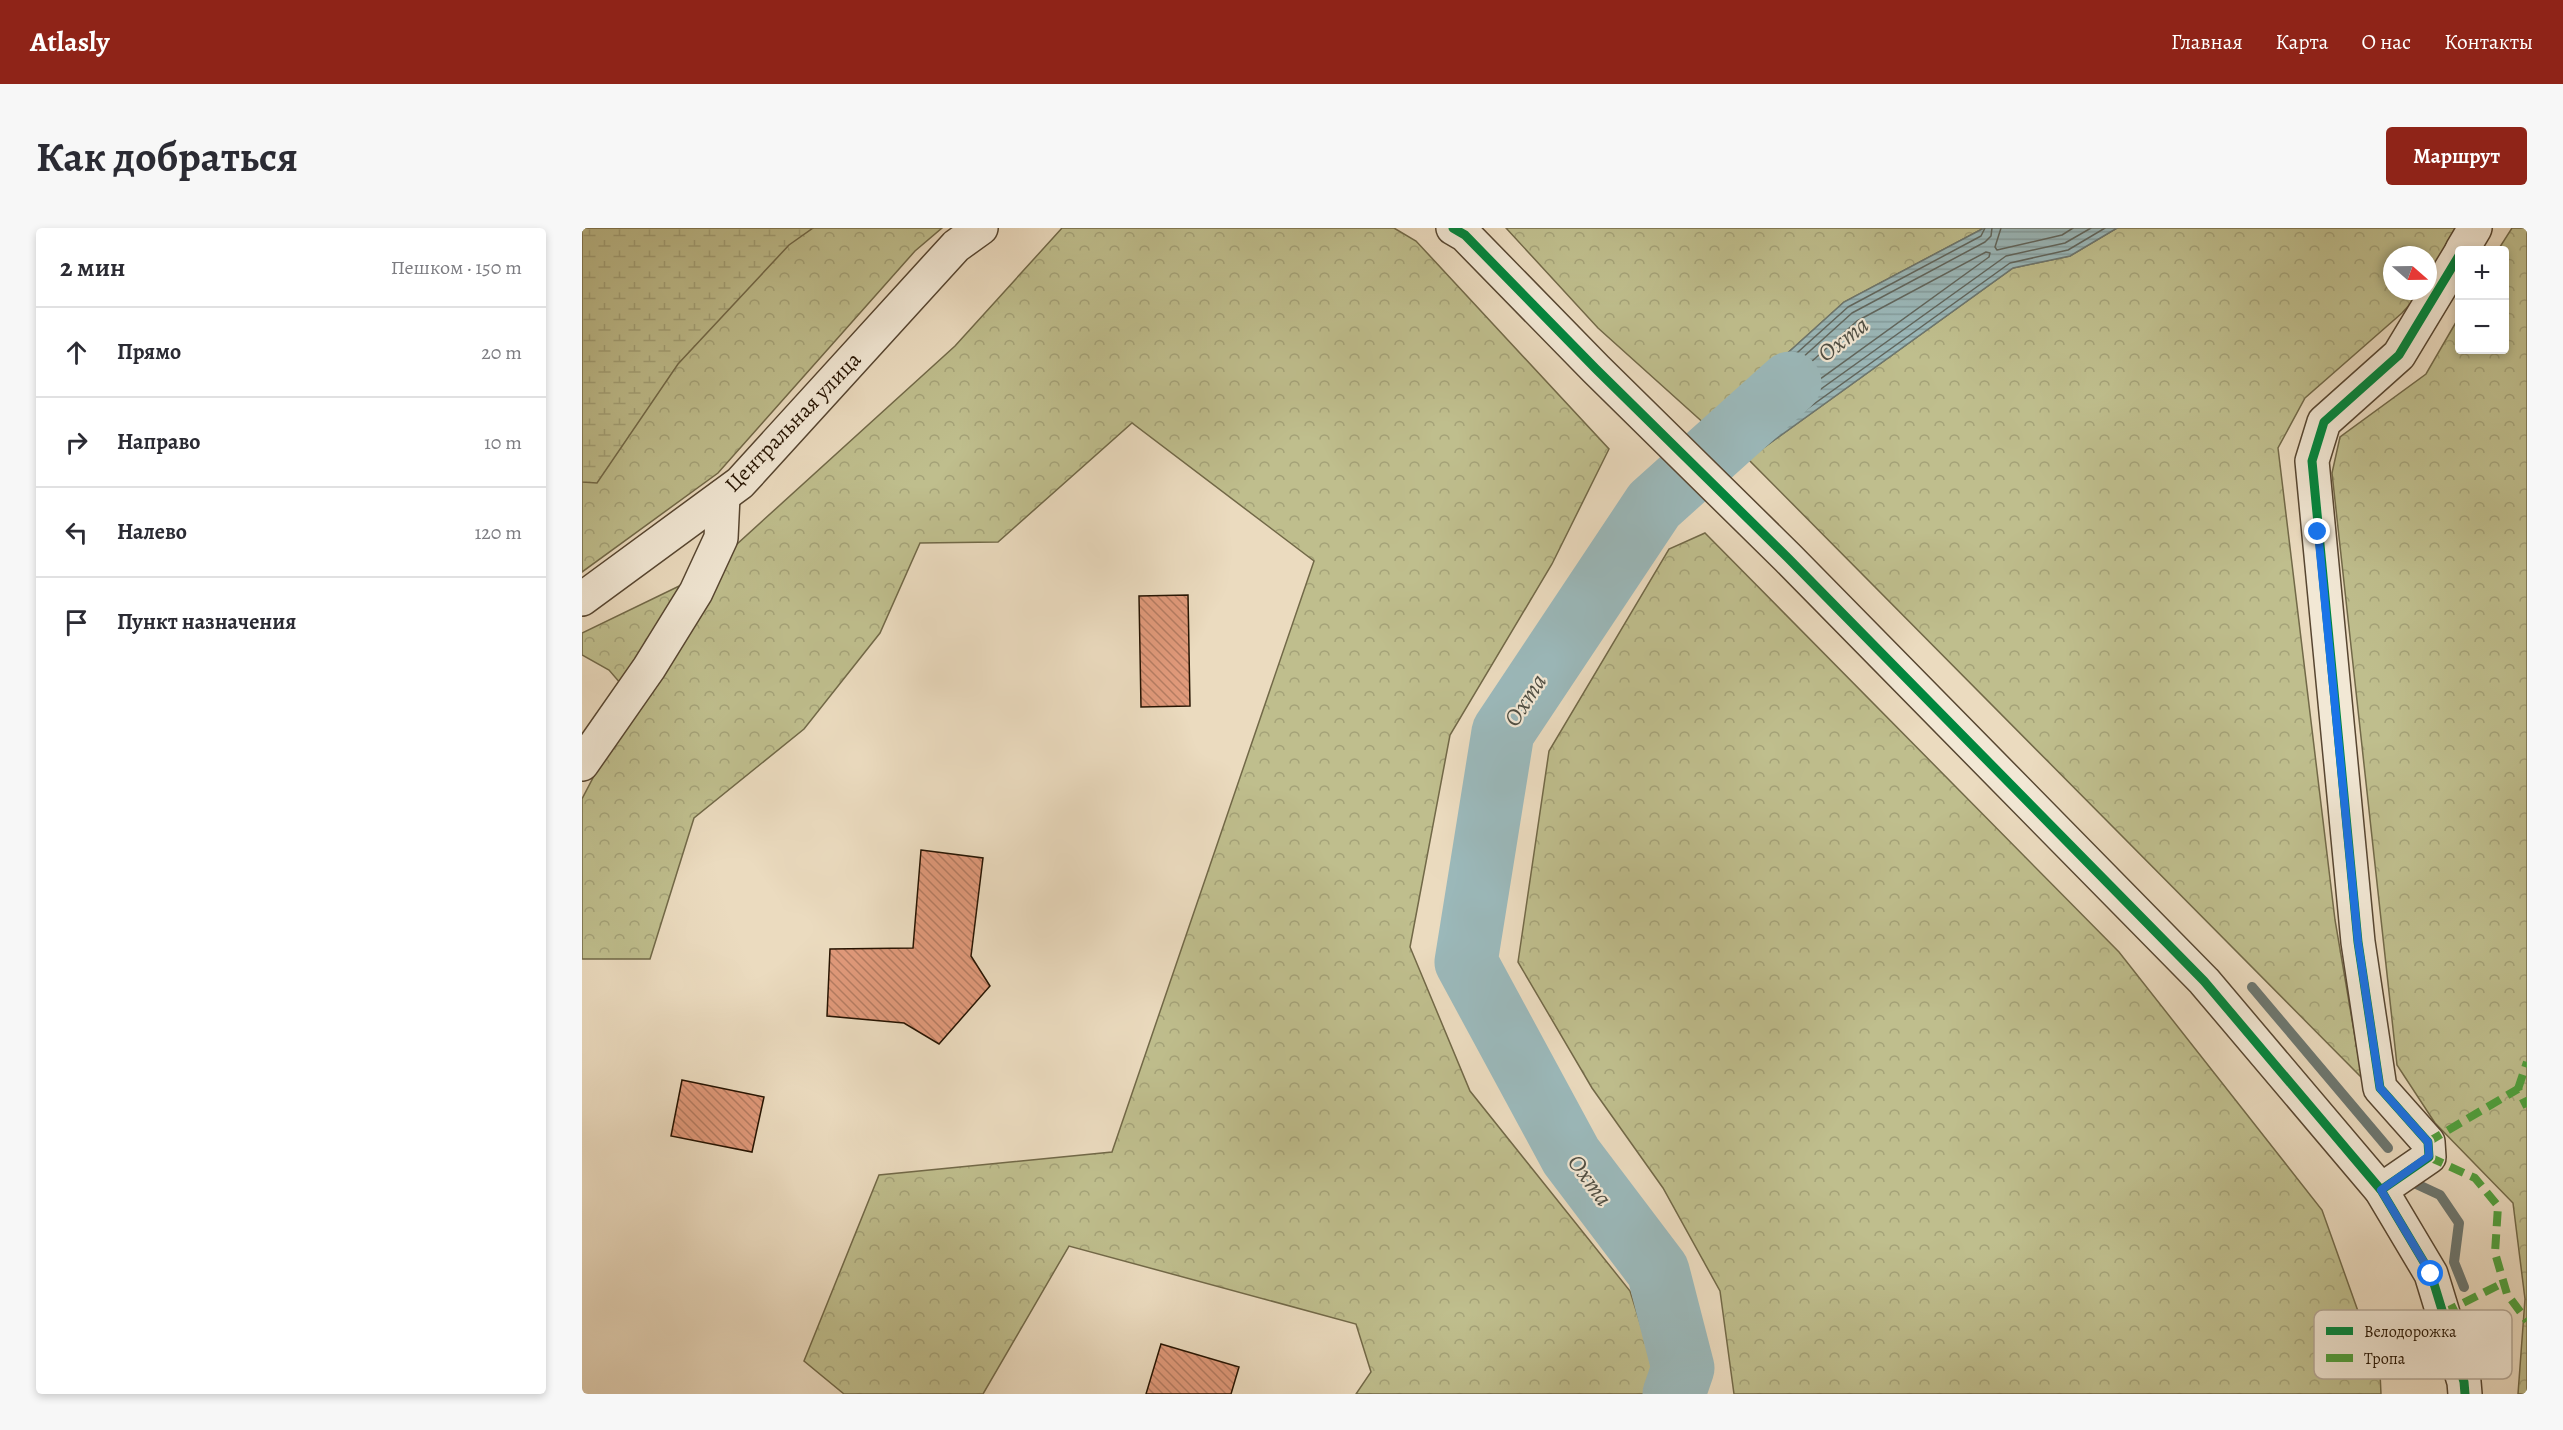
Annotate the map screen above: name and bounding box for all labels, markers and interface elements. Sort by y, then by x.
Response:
text: Atlasly [30,23,109,61]
text: Главная [2171,28,2243,56]
text: Карта [2276,28,2328,56]
text: О нас [2361,28,2411,56]
text: Контакты [2444,28,2533,56]
button: Маршрут [2386,127,2527,185]
text: Как добраться [36,128,298,185]
north arrow [2383,246,2437,300]
map controls [2455,246,2509,354]
button: + [2455,246,2509,300]
text: 2 мин [60,250,125,285]
text: Пешком · 150 m [391,254,522,281]
button: − [2455,300,2509,354]
water label: Охта [1811,309,1875,369]
icon: ahead [60,336,93,369]
text: Прямо [117,337,181,367]
text: 20 m [481,339,522,366]
street label: Центральная улица [718,345,869,499]
icon: right [60,426,93,459]
text: Направо [117,427,200,457]
text: 10 m [484,429,522,456]
icon: left [60,516,93,549]
text: Налево [117,517,187,547]
route end [2304,518,2330,544]
text: 120 m [474,519,522,546]
icon: arrive [60,606,93,639]
text: Пункт назначения [117,607,296,637]
water label: Охта [1496,667,1554,733]
water label: Охта [1560,1148,1620,1212]
route start [2417,1260,2443,1286]
legend [2314,1310,2512,1379]
text: Велодорожка [2364,1321,2457,1343]
text: Тропа [2364,1348,2406,1370]

